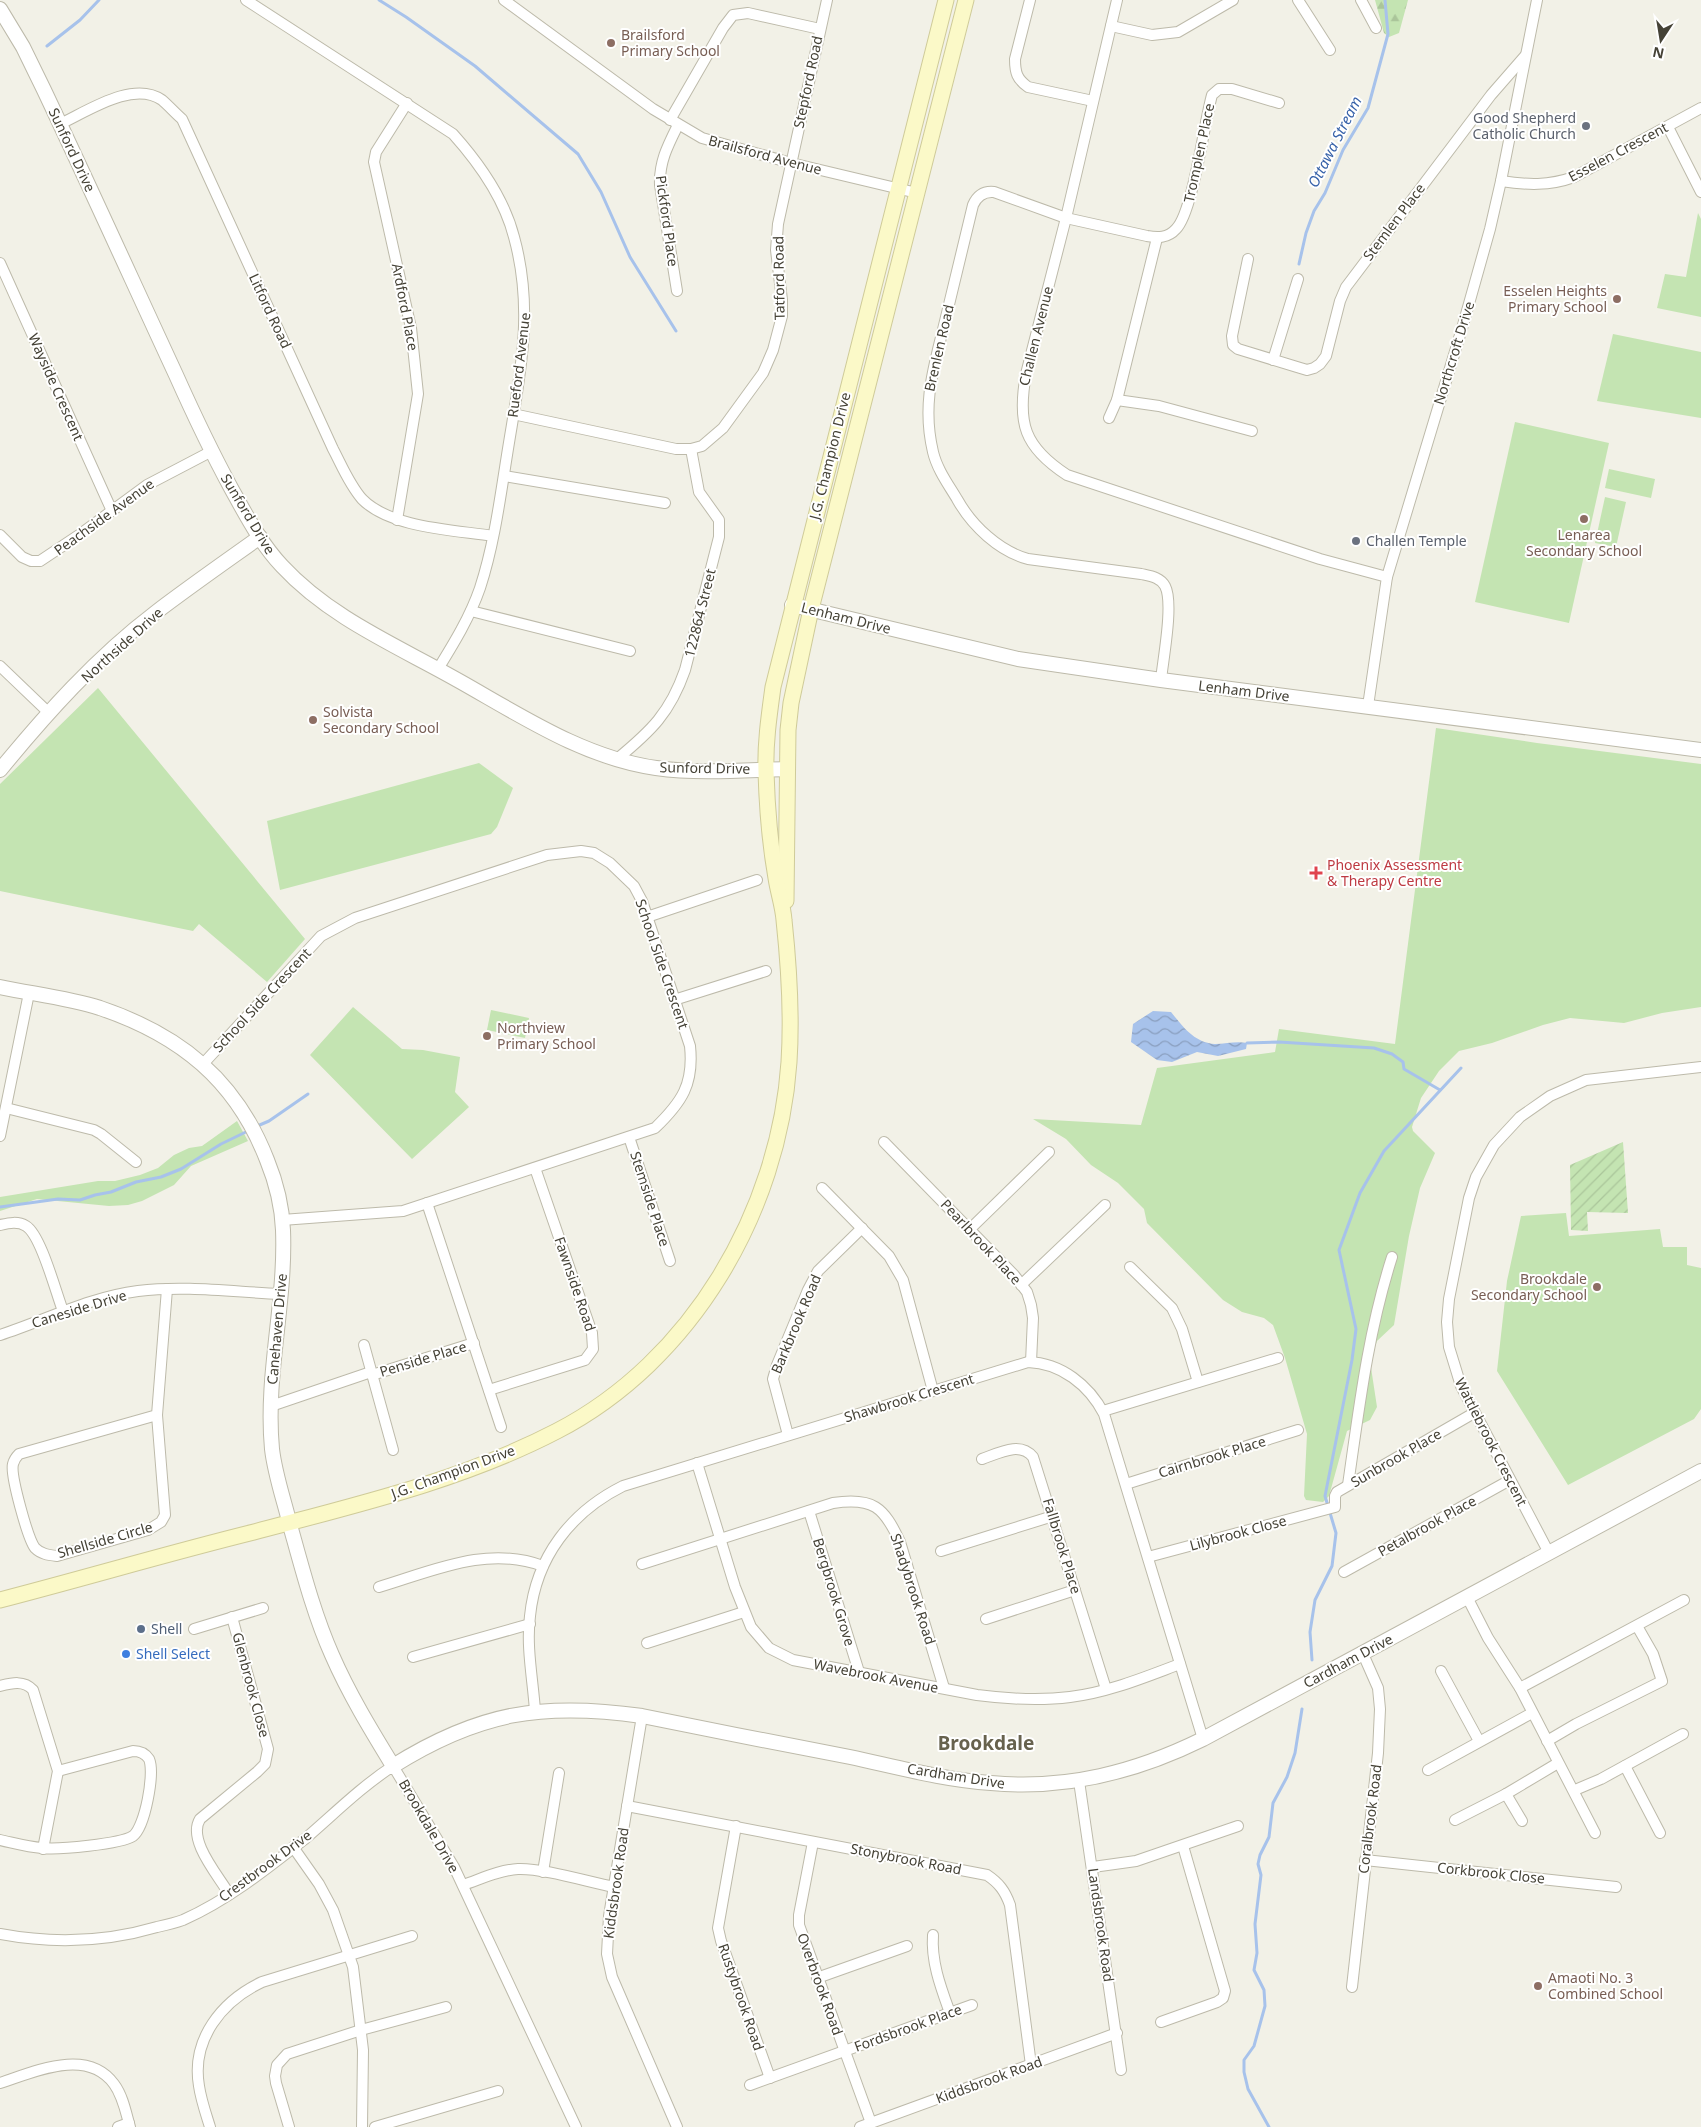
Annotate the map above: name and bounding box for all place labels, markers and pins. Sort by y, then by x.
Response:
place label: Brailsford Primary School [621,25,720,60]
marker: Brailsford Primary School [605,37,617,49]
place label: Good Shepherd Catholic Church [1473,108,1576,143]
marker: Good Shepherd Catholic Church [1580,120,1592,132]
place label: Esselen Heights Primary School [1503,281,1607,316]
marker: Esselen Heights Primary School [1611,293,1623,305]
marker: Lenarea Secondary School [1578,513,1590,525]
place label: Lenarea Secondary School [1526,525,1642,560]
place label: Challen Temple [1366,531,1467,550]
marker: Challen Temple [1350,535,1362,547]
place label: Solvista Secondary School [323,702,439,737]
marker: Solvista Secondary School [307,714,319,726]
place label: Phoenix Assessment & Therapy Centre [1327,855,1462,890]
marker: Phoenix Assessment & Therapy Centre [1309,866,1323,880]
place label: Northview Primary School [497,1018,596,1053]
marker: Northview Primary School [481,1030,493,1042]
place label: Brookdale Secondary School [1471,1269,1587,1304]
marker: Brookdale Secondary School [1591,1281,1603,1293]
place label: Shell [151,1619,182,1638]
marker: Shell [135,1623,147,1635]
place label: Shell Select [136,1644,210,1663]
marker: Shell Select [120,1648,132,1660]
place label: Amaoti No. 3 Combined School [1548,1968,1663,2003]
marker: Amaoti No. 3 Combined School [1532,1980,1544,1992]

